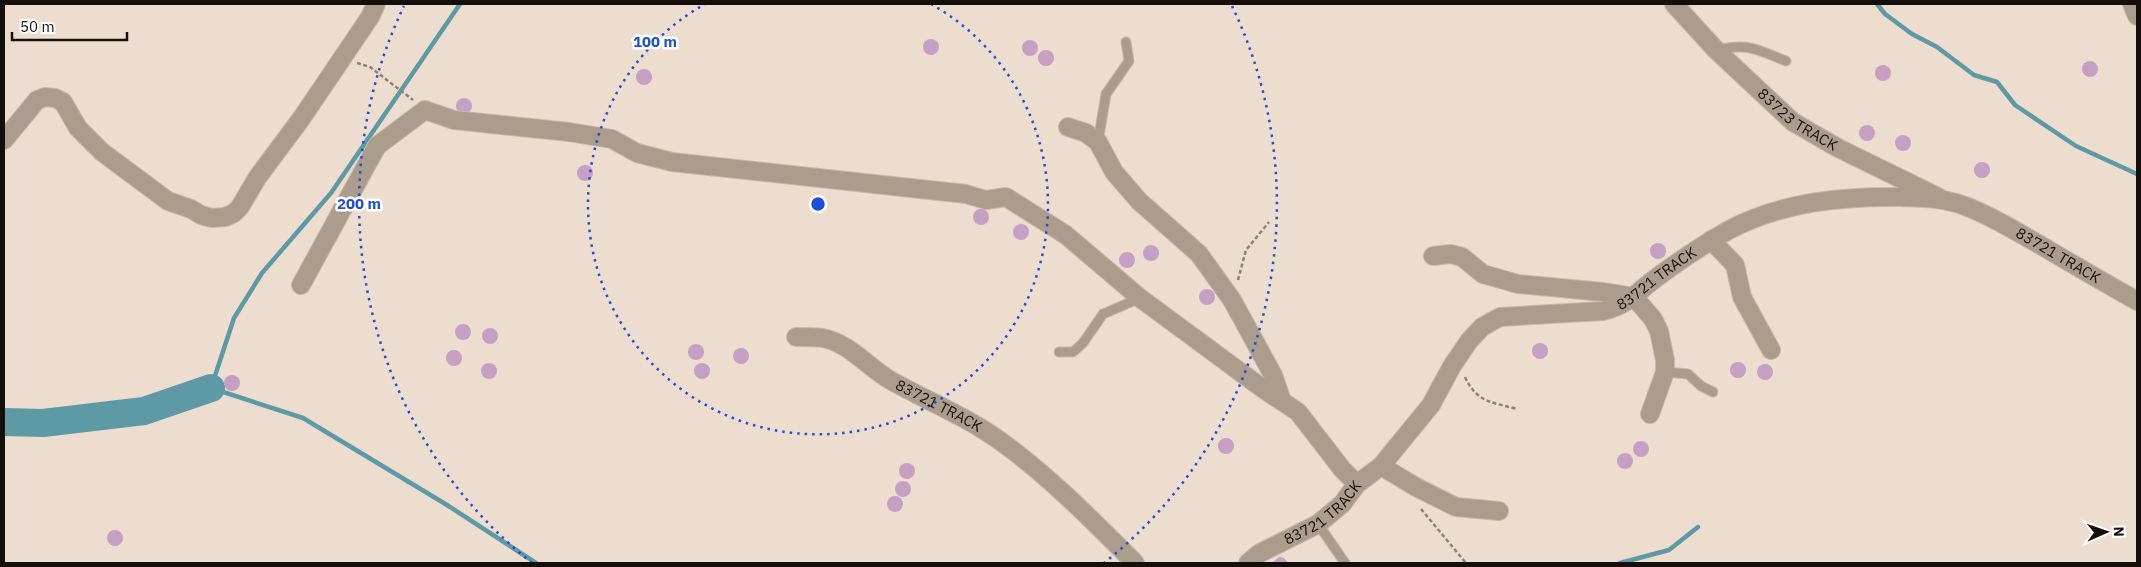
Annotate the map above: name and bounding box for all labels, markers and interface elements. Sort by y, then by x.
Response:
scale bar [12,10,128,42]
text: 50 m [20,17,55,36]
text: 100 m [633,32,677,51]
street label: 83723 TRACK [1754,84,1842,155]
text: 200 m [337,194,381,213]
centre of rings [809,195,827,213]
street label: 83721 TRACK [2013,223,2105,287]
street label: 83721 TRACK [1613,242,1700,314]
street label: 83721 TRACK [892,375,986,436]
street label: 83721 TRACK [1280,476,1366,549]
north arrow [2081,507,2131,557]
text: N [2110,526,2128,537]

